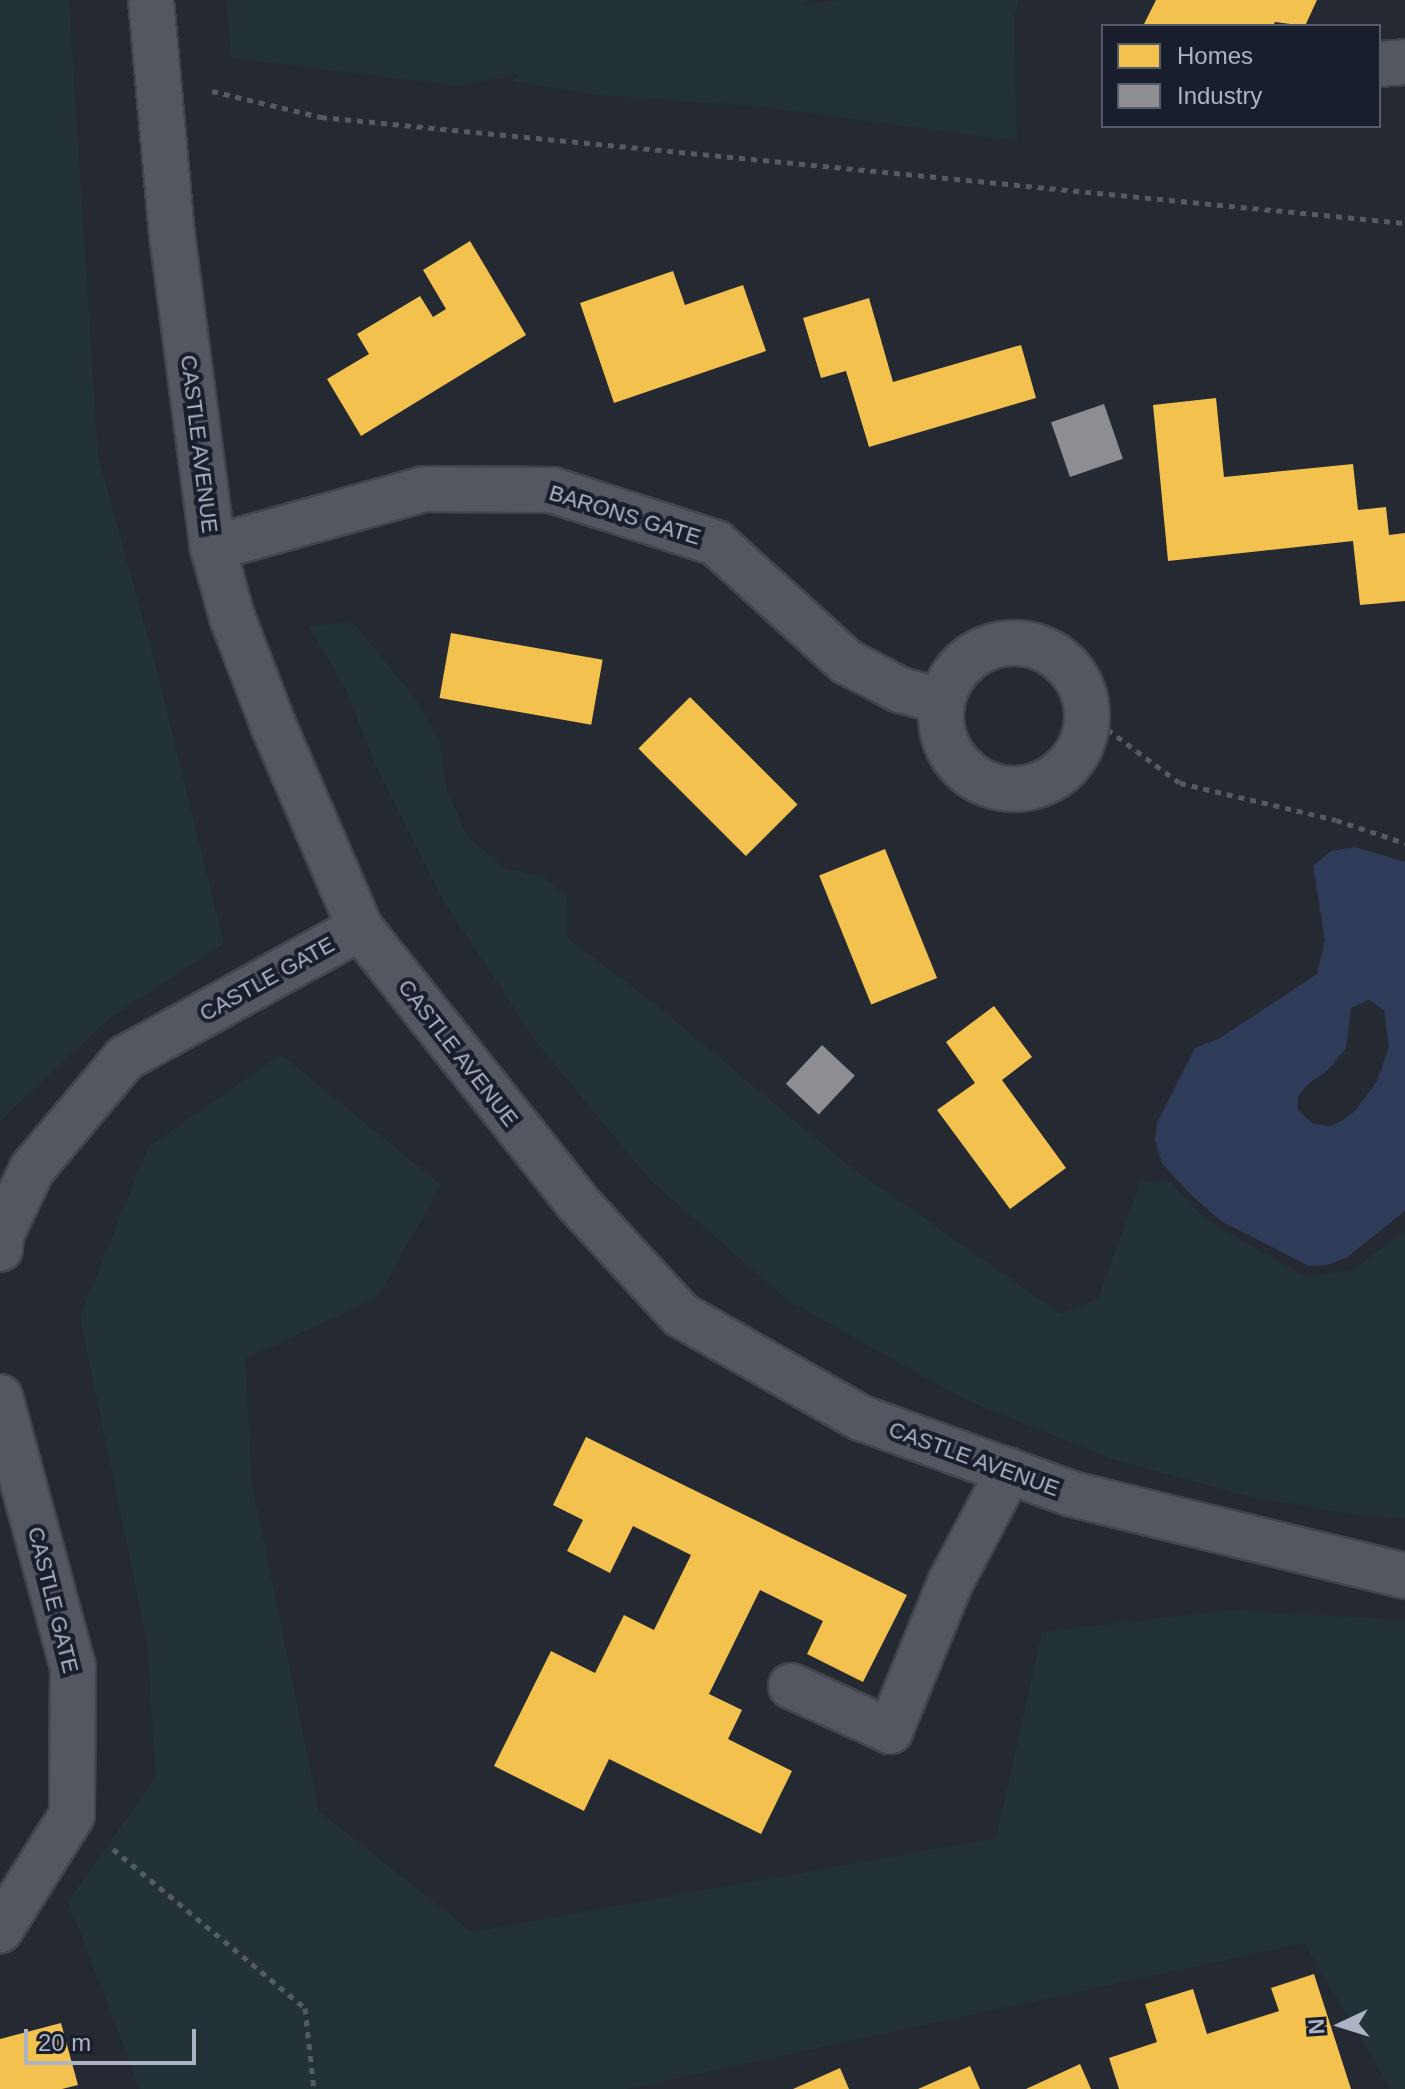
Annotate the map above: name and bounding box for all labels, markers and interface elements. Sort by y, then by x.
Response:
legend [1101,24,1381,128]
text: Homes [1177,42,1253,69]
text: Industry [1177,82,1262,109]
street label: CASTLE AVENUE [175,353,223,535]
street label: BARONS GATE [546,479,704,551]
street label: CASTLE GATE [195,931,339,1027]
street label: CASTLE AVENUE [392,974,524,1132]
street label: CASTLE AVENUE [885,1416,1063,1502]
street label: CASTLE GATE [22,1524,84,1676]
north arrow [1301,1985,1381,2065]
scale bar [28,2013,200,2063]
text: N [1304,2018,1330,2036]
text: 20 m [38,2029,91,2056]

